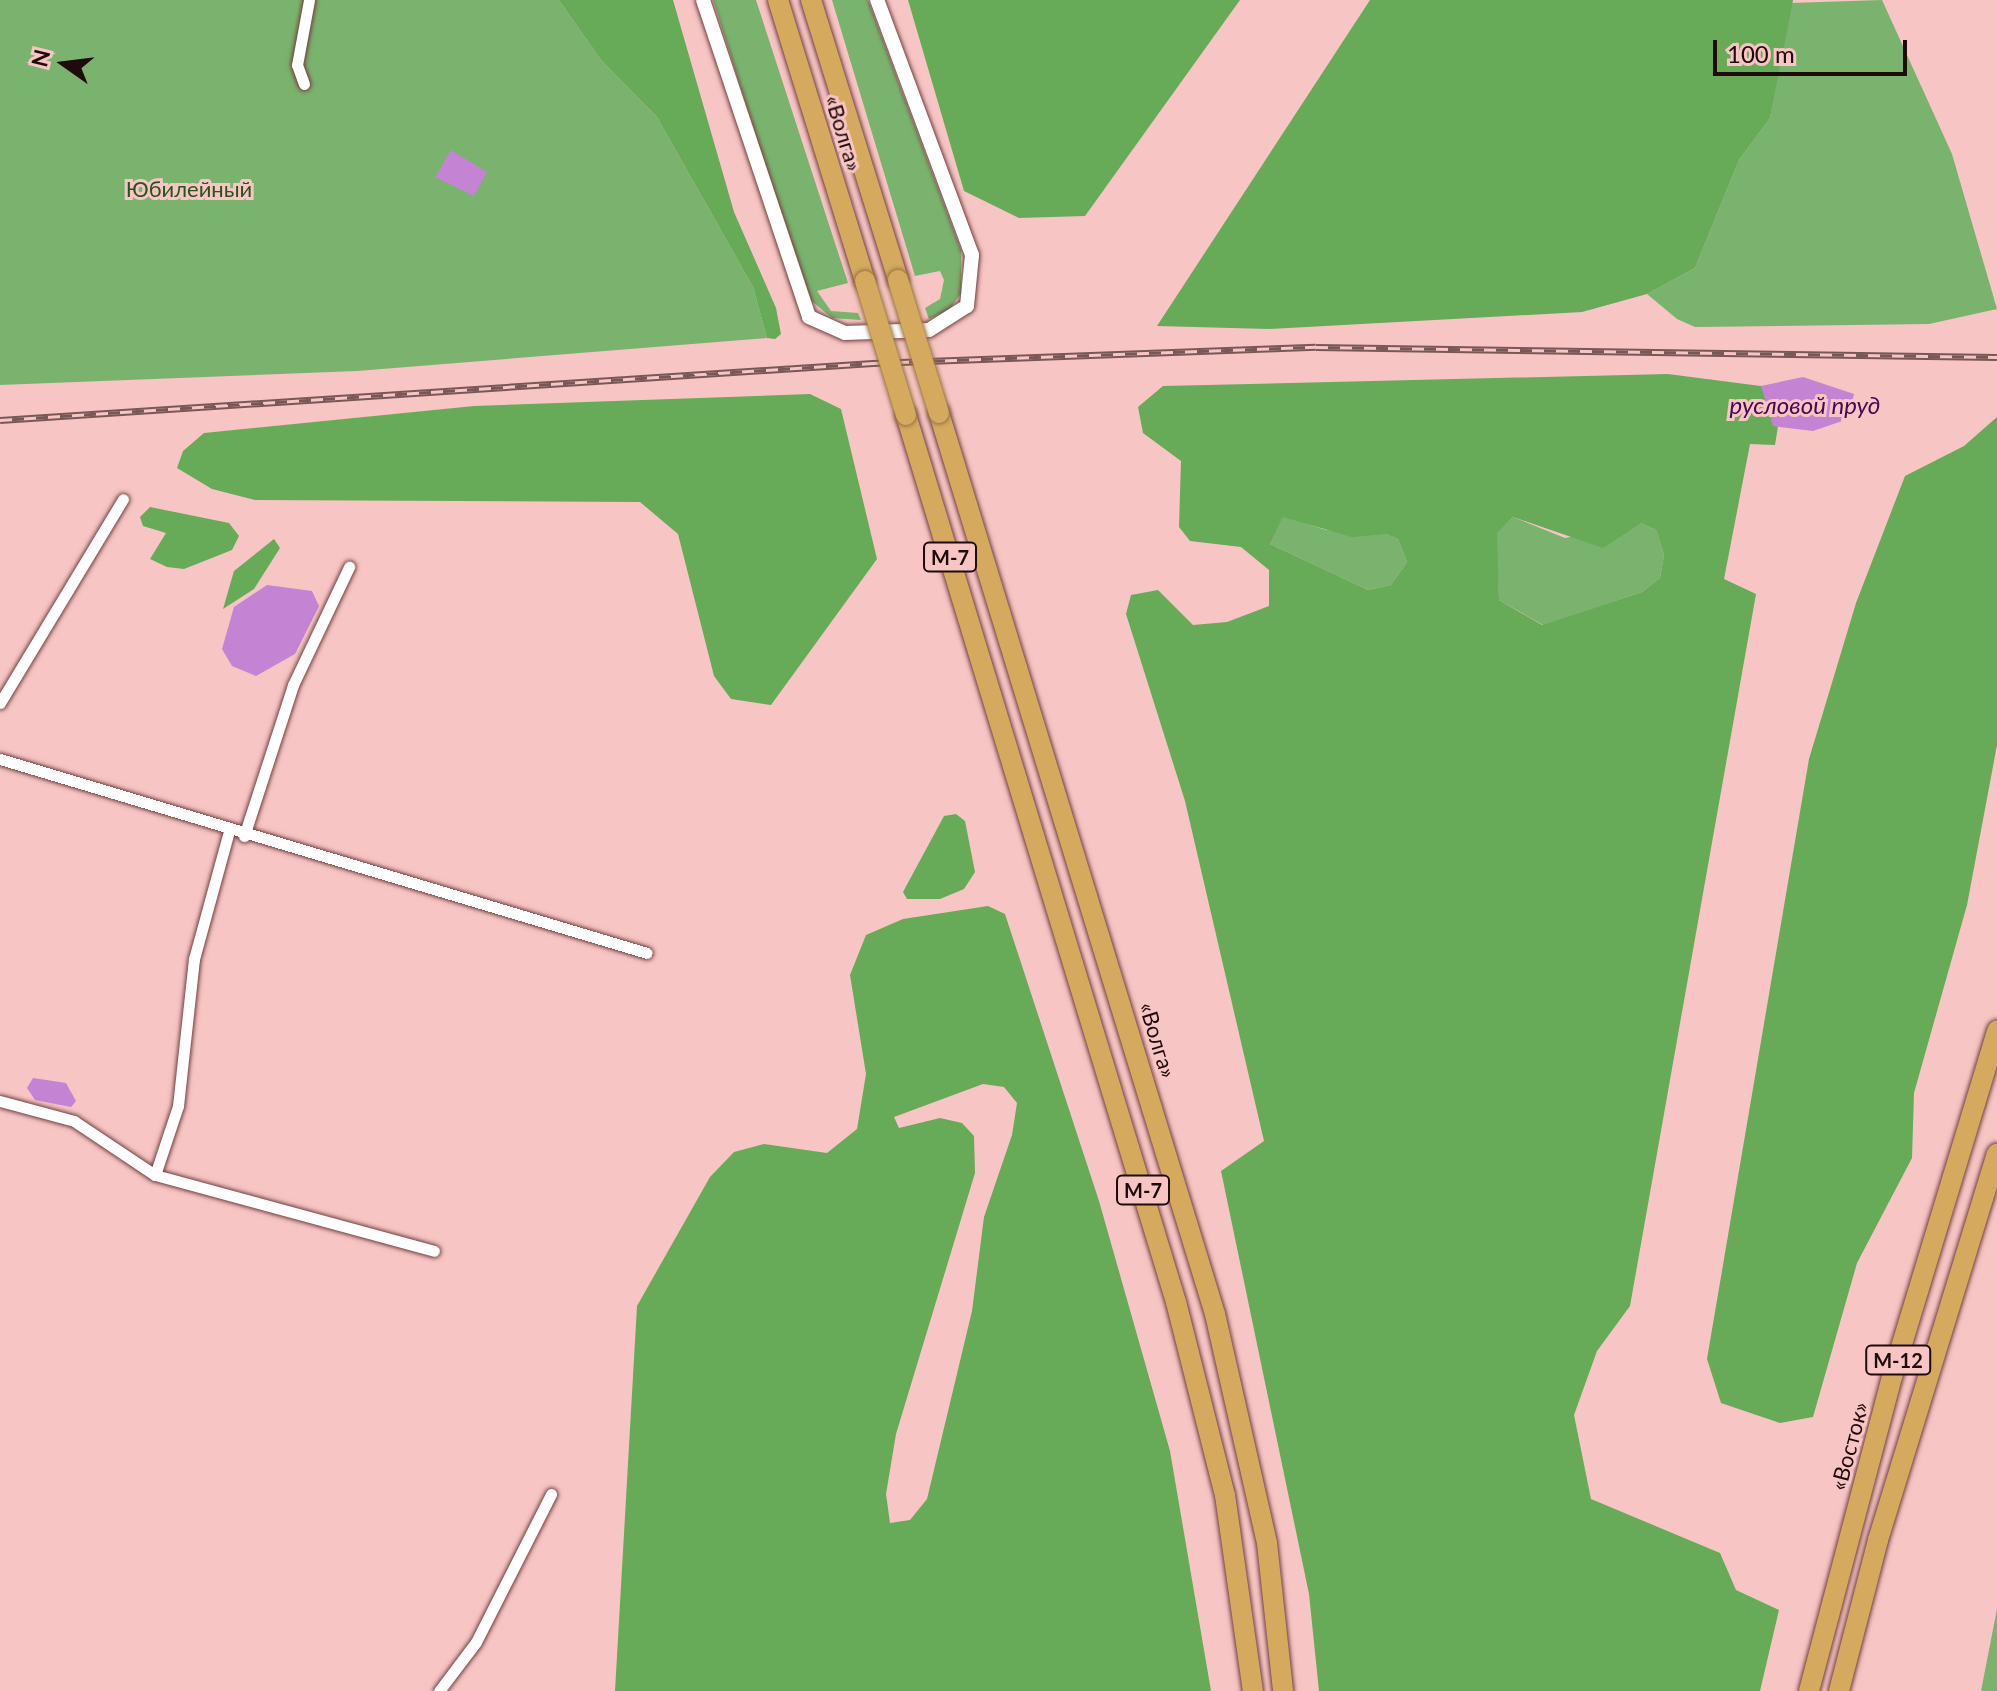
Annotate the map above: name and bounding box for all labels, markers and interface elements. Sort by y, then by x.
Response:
north arrow [24,24,104,104]
scale bar [1717,24,1911,74]
text: 100 m [1727,39,1795,68]
text: N [25,47,55,70]
street label: «Волга» [820,92,868,174]
park label: Юбилейный [126,176,252,202]
water label: русловой пруд [1730,391,1880,419]
road number: М-7 [922,541,978,573]
street label: «Волга» [1134,999,1182,1081]
road number: М-7 [1115,1174,1171,1206]
road number: М-12 [1864,1344,1932,1376]
street label: «Восток» [1825,1399,1873,1493]

